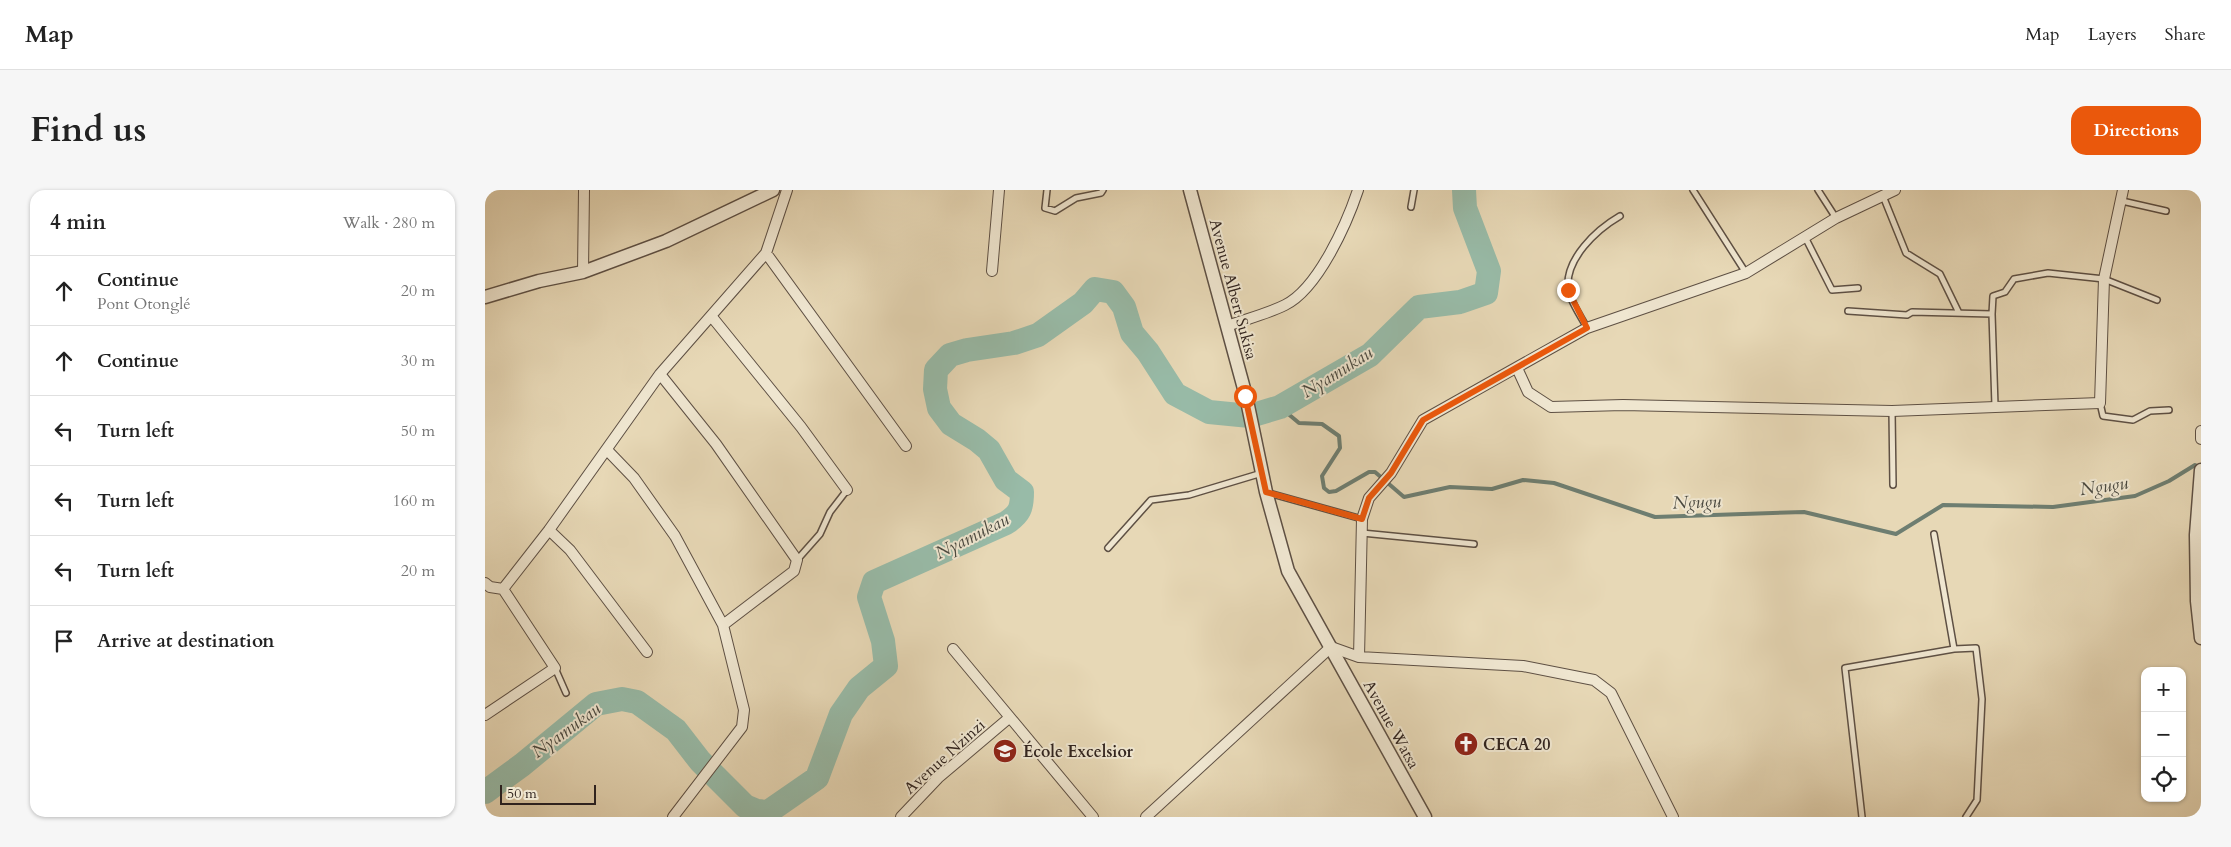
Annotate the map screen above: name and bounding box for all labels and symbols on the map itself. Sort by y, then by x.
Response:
street label: Avenue Albert Sukisa [1204,216,1262,362]
route end [1557,279,1580,302]
water label: Nyamukau [1297,341,1378,404]
route start [1234,385,1257,408]
water label: Ngugu [2078,471,2130,502]
water label: Ngugu [1672,489,1722,516]
water label: Nyamukau [931,507,1014,566]
street label: Avenue Watsa [1358,676,1425,773]
water label: Nyamukau [527,697,606,764]
street label: Avenue Nzinzi [899,714,990,799]
church icon: CECA 20 [1453,731,1479,757]
place label: CECA 20 [1483,734,1550,756]
school or university icon: École Excelsior [992,738,1018,764]
place label: École Excelsior [1023,740,1134,763]
scale bar [500,782,596,805]

